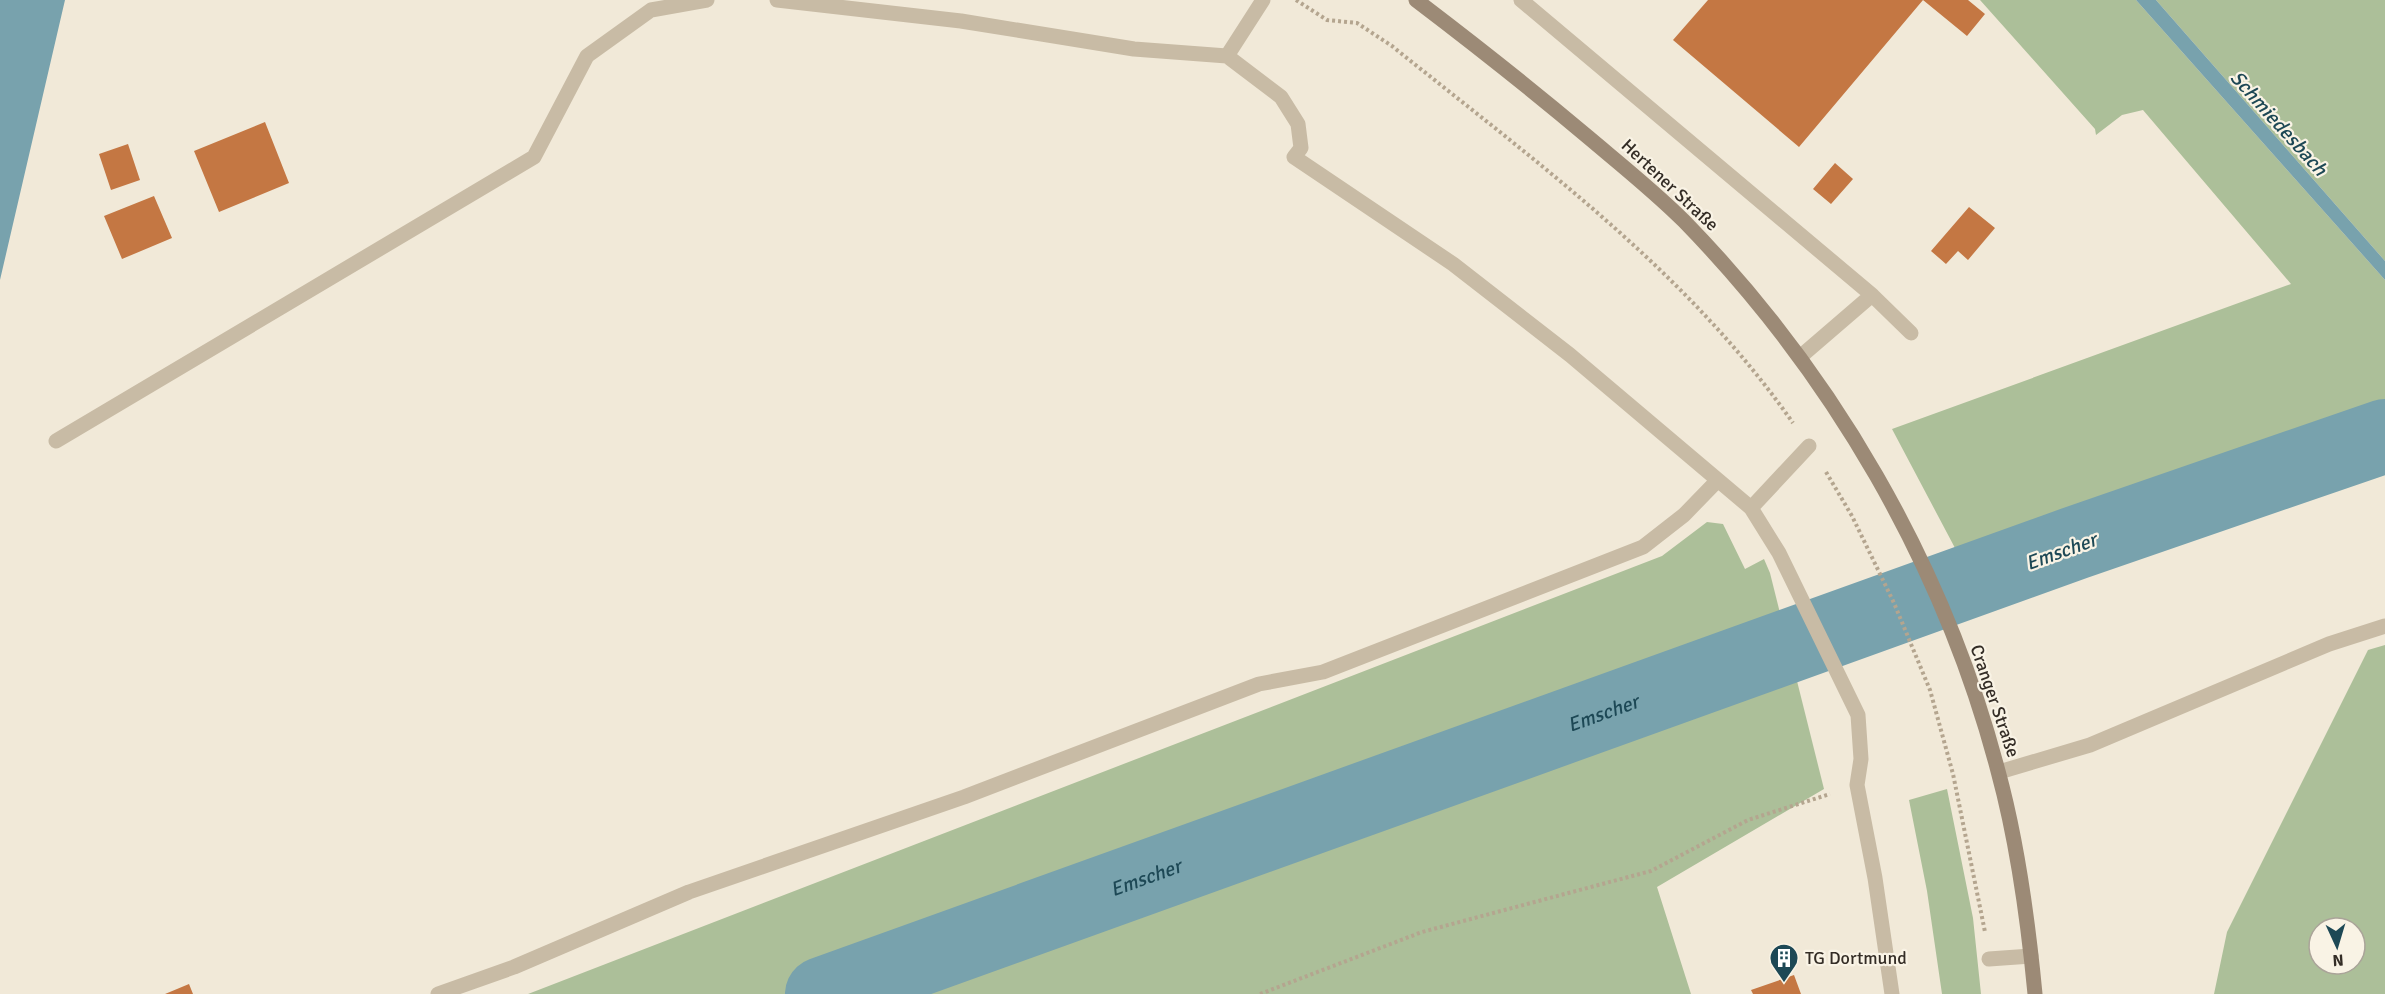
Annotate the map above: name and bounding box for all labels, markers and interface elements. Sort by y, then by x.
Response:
water label: Schmiedesbach [2225,66,2333,182]
street label: Hertener Straße [1617,134,1723,236]
water label: Emscher [2022,526,2103,576]
street label: Cranger Straße [1965,642,2025,760]
water label: Emscher [1564,688,1645,738]
water label: Emscher [1107,853,1187,902]
north arrow [2307,916,2367,976]
building icon: TG Dortmund [1768,942,1800,984]
place label: TG Dortmund [1805,947,1907,969]
text: N [2332,950,2344,970]

